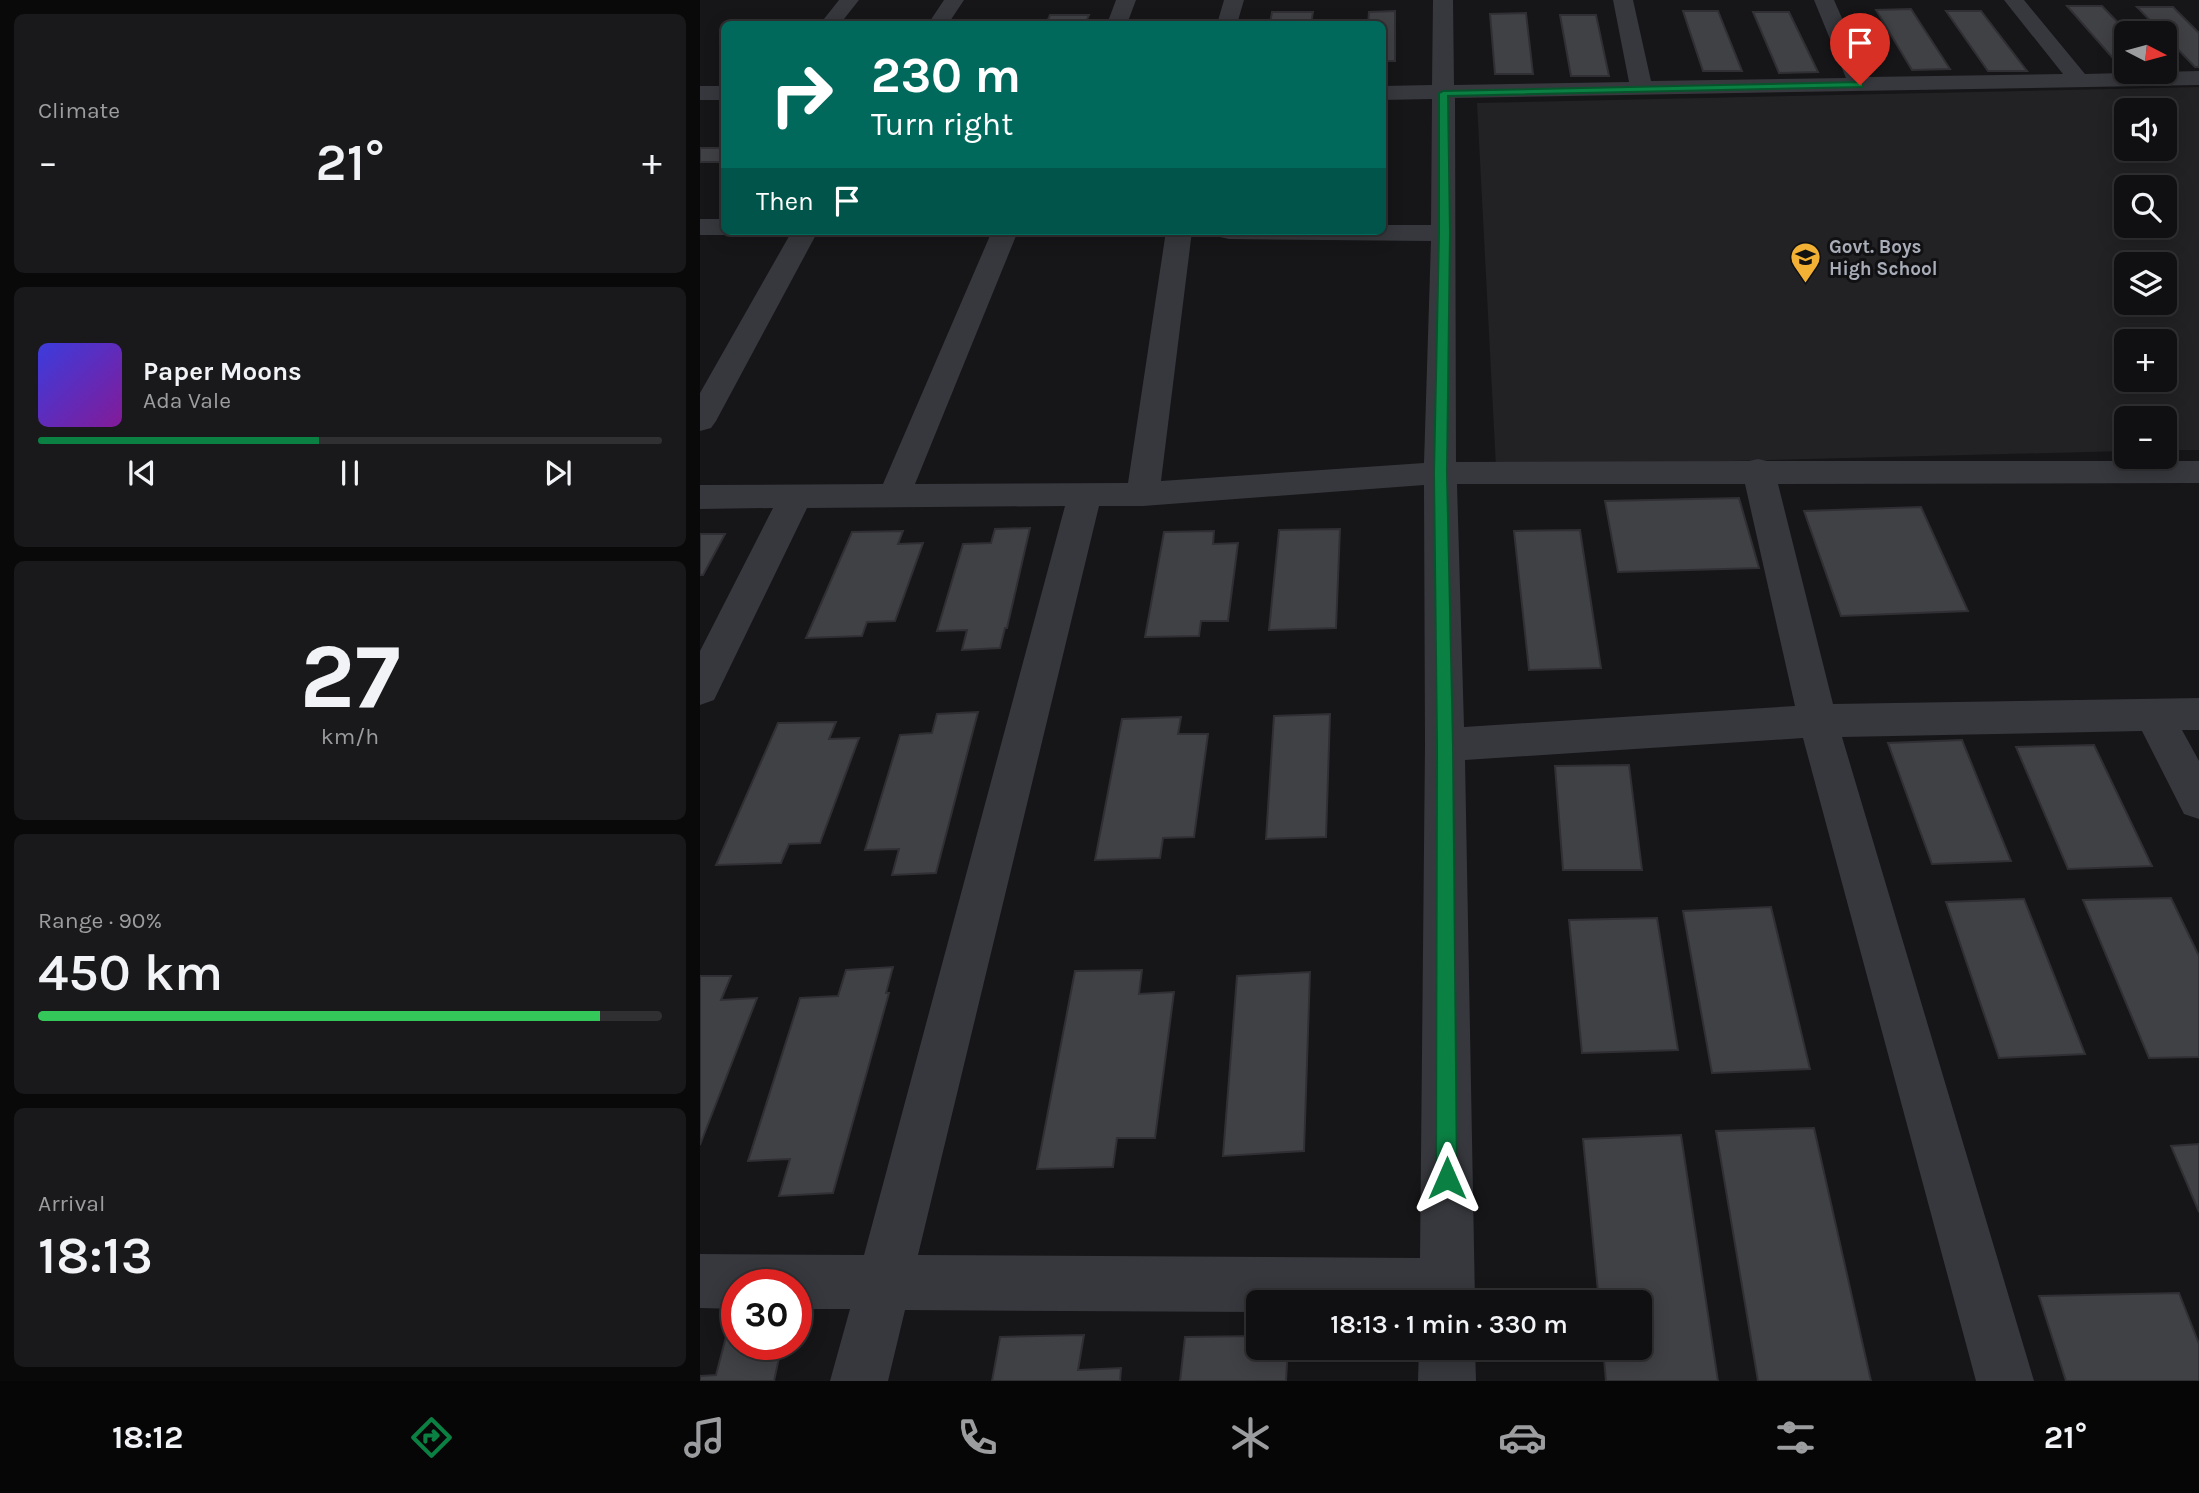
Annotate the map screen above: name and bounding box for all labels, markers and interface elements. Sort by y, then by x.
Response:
pin [1830,13,1890,85]
north arrow [2114,21,2177,84]
map controls [2114,21,2177,469]
icon: arrive [1841,24,1879,62]
text: 230 m [871,47,1021,104]
icon: right [756,49,847,140]
text: Climate [38,97,120,124]
button: sound [2114,98,2177,161]
text: Turn right [871,106,1013,143]
text: 21° [316,132,384,193]
text: − [38,140,58,185]
text: + [642,140,662,185]
button: search [2114,175,2177,238]
icon: arrive [828,182,866,220]
text: Then [756,186,814,217]
place label: Govt. Boys High School [1829,236,1938,280]
school or university icon: Govt. Boys High School [1789,240,1823,284]
button: layers [2114,252,2177,315]
button: + [2114,329,2177,392]
text: Paper Moons [143,356,302,387]
text: Ada Vale [143,387,231,414]
button: − [2114,406,2177,469]
icon: previous [123,454,161,492]
icon: pause [331,454,369,492]
icon: next [539,454,577,492]
text: 27 [300,624,400,730]
text: km/h [321,723,379,750]
text: Range · 90% [38,907,162,934]
text: 450 km [38,942,223,1003]
position arrow [1410,1141,1484,1215]
text: Arrival [38,1190,105,1217]
text: 18:13 [38,1225,153,1286]
speed limit sign: 30 [721,1269,812,1360]
text: 18:13 · 1 min · 330 m [1330,1309,1568,1340]
icon: directions [407,1413,456,1462]
icon: music [680,1413,729,1462]
icon: phone [953,1413,1002,1462]
icon: climate [1226,1413,1275,1462]
icon: car [1498,1413,1547,1462]
icon: filters [1771,1413,1820,1462]
text: 18:12 [112,1419,183,1456]
text: 21° [2044,1419,2087,1456]

